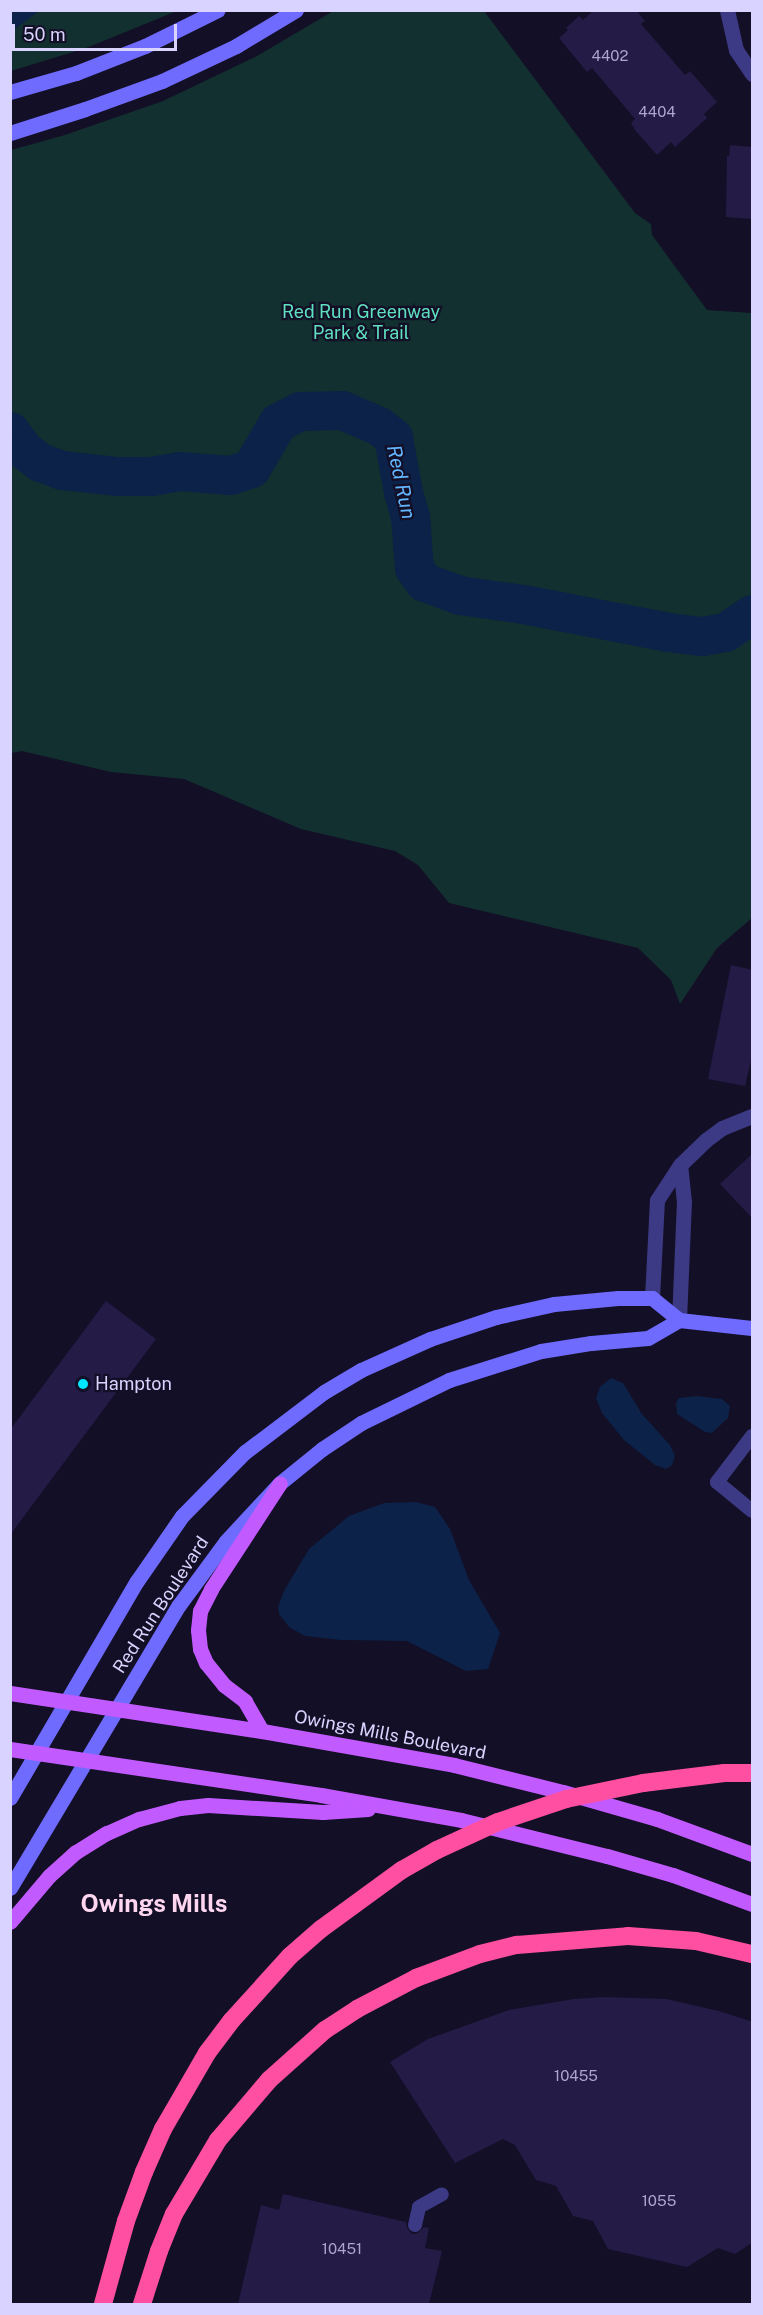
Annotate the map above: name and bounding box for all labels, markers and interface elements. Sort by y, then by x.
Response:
scale bar [15,12,180,50]
text: 50 m [23,24,66,45]
house number: 4402 [592,47,628,65]
house number: 4404 [638,103,676,121]
park label: Red Run Greenway Park & Trail [282,302,440,344]
water label: Red Run [381,443,421,521]
place label: Hampton [95,1373,172,1395]
marker: Hampton [76,1377,90,1391]
street label: Red Run Boulevard [109,1533,213,1677]
street label: Owings Mills Boulevard [292,1706,488,1764]
district label: Owings Mills [80,1890,228,1918]
house number: 10455 [554,2067,598,2085]
house number: 1055 [642,2192,676,2210]
house number: 10451 [322,2240,362,2258]

